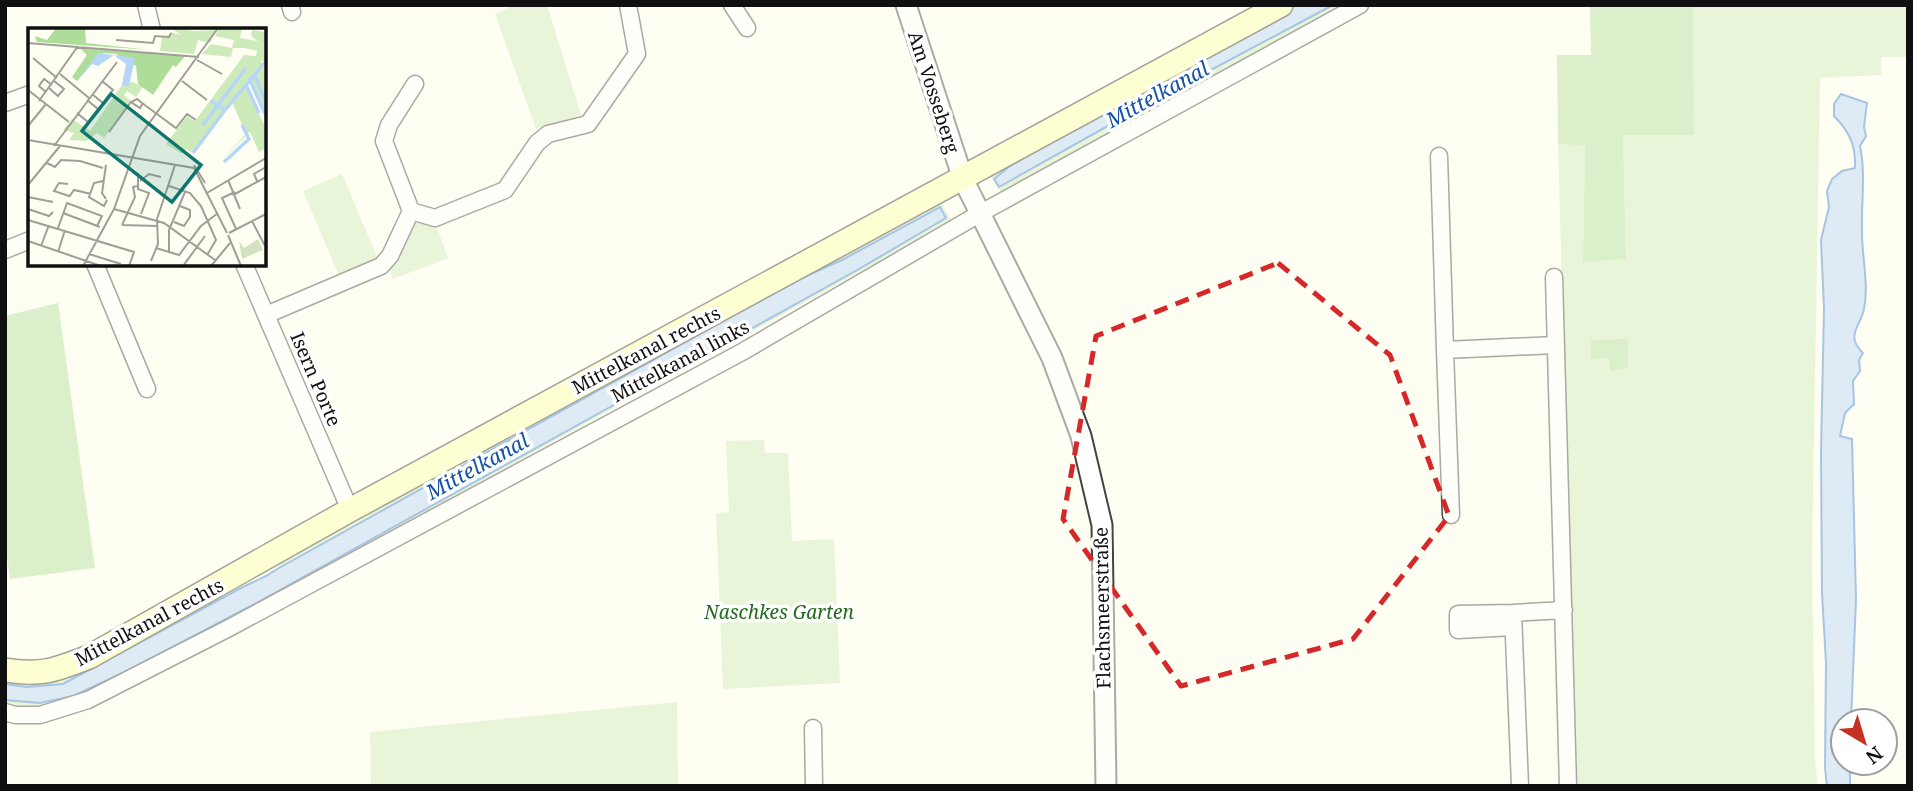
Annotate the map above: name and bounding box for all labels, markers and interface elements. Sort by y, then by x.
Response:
street label: Am Vosseberg [902,27,966,157]
inset map [28,28,266,266]
water label: Mittelkanal [1100,54,1214,134]
street label: Mittelkanal rechts [567,300,725,400]
street label: Mittelkanal links [606,314,754,408]
street label: Isern Porte [284,328,348,430]
water label: Mittelkanal [420,426,534,506]
street label: Flachsmeerstraße [1088,527,1116,689]
street label: Mittelkanal rechts [70,572,228,672]
park label: Naschkes Garten [703,599,854,625]
north arrow [1829,707,1899,777]
text: N [1861,741,1888,770]

